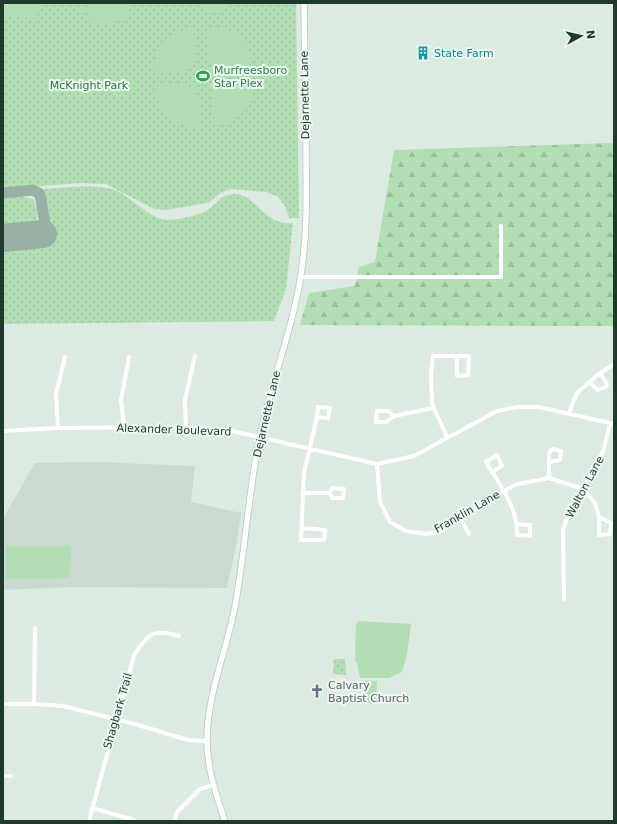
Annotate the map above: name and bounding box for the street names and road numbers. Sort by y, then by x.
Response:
street label: Dejarnette Lane [298,50,312,139]
street label: Dejarnette Lane [251,369,283,459]
street label: Alexander Boulevard [116,422,232,438]
street label: Walton Lane [563,454,607,520]
street label: Franklin Lane [432,488,502,536]
street label: Shagbark Trail [101,672,135,750]

